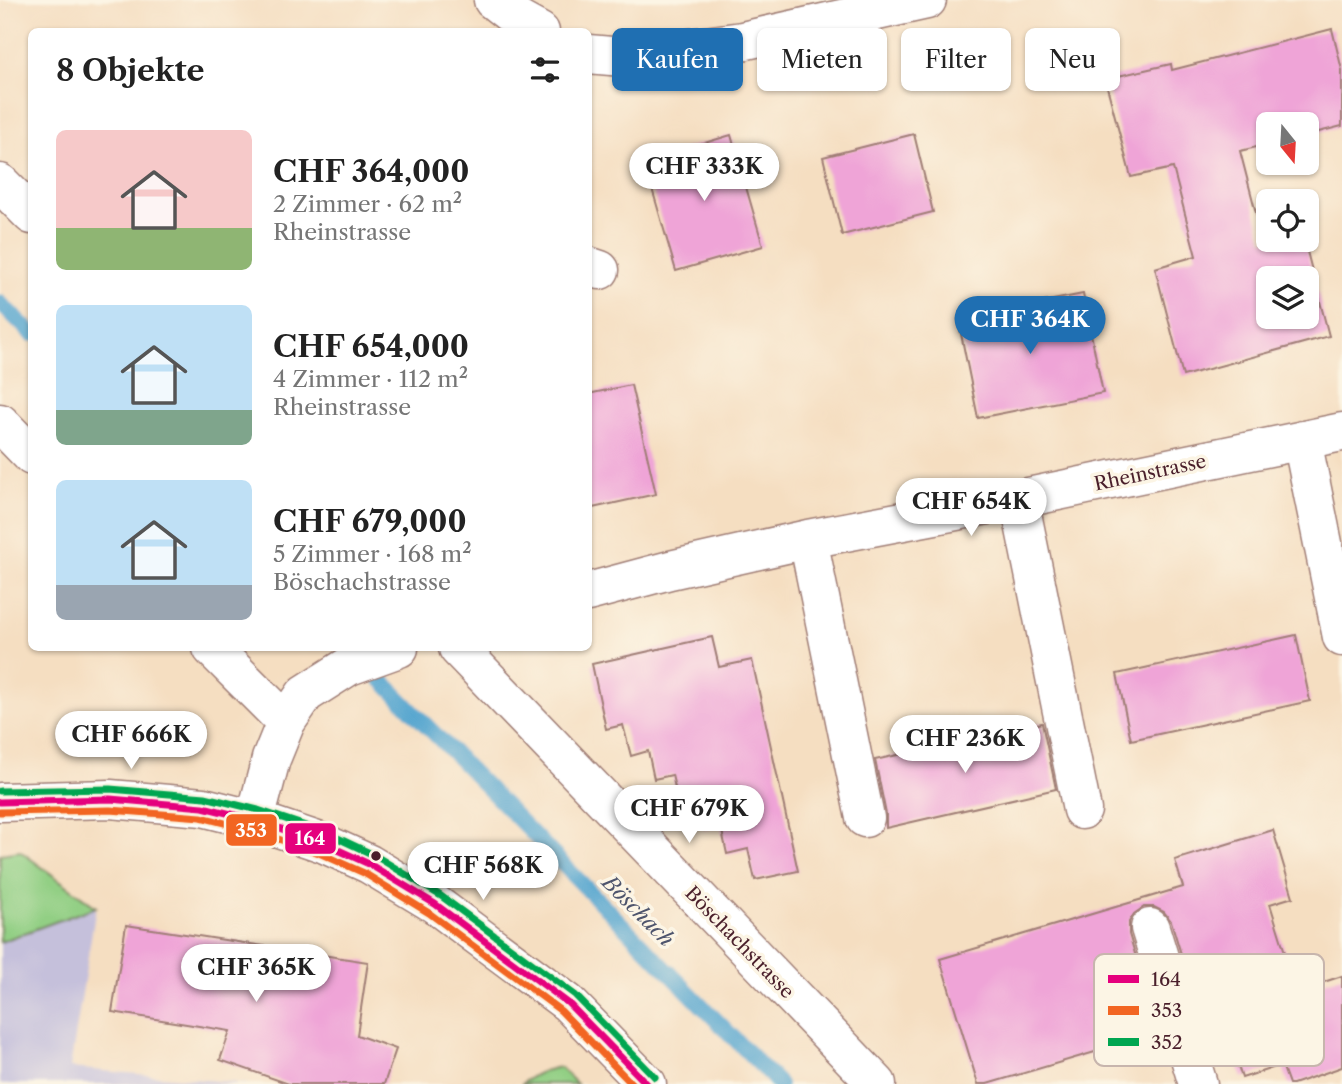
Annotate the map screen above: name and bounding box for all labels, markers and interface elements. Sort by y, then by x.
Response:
chip: Kaufen [612,28,743,91]
chip: Mieten [757,28,887,91]
chip: Filter [901,28,1011,91]
chip: Neu [1025,28,1120,91]
icon: filters [526,51,564,89]
text: 8 Objekte [56,52,204,89]
north arrow [1256,112,1320,175]
map controls [1256,112,1319,329]
pin: CHF 333K [632,144,776,203]
text: CHF 333K [645,152,763,180]
text: CHF 364,000 [273,153,469,190]
icon: home [112,158,196,242]
button: locate [1256,189,1319,252]
text: 2 Zimmer · 62 m² [273,190,462,218]
text: Rheinstrasse [273,218,411,246]
button: layers [1256,266,1319,329]
pin: CHF 364K [958,296,1102,356]
text: CHF 364K [971,305,1089,333]
text: CHF 654,000 [273,328,469,365]
icon: home [112,333,196,417]
text: 4 Zimmer · 112 m² [273,365,468,393]
text: Rheinstrasse [273,393,411,421]
street label: Rheinstrasse [1092,449,1208,496]
pin: CHF 654K [899,478,1043,538]
text: CHF 654K [912,487,1030,515]
text: CHF 679,000 [273,503,467,540]
icon: home [112,508,196,592]
text: 5 Zimmer · 168 m² [273,540,472,568]
text: Böschachstrasse [273,568,451,596]
pin: CHF 666K [59,712,203,771]
pin: CHF 236K [893,716,1037,775]
text: CHF 666K [71,720,191,748]
text: CHF 236K [906,724,1024,752]
pin: CHF 679K [617,786,761,845]
text: CHF 679K [630,794,748,822]
line badge: 353 [225,813,278,847]
text: 353 [235,819,267,842]
line badge: 164 [284,822,337,855]
text: 164 [294,827,326,850]
pin: CHF 568K [411,842,555,902]
unlabelled marker [369,849,383,863]
text: CHF 568K [423,851,543,879]
water label: Böschach [596,868,679,952]
street label: Böschachstrasse [680,881,799,1003]
pin: CHF 365K [184,944,328,1004]
text: CHF 365K [197,953,315,981]
legend [1094,954,1324,1066]
text: 164 [1151,968,1181,991]
text: 353 [1151,999,1182,1022]
text: 352 [1151,1031,1183,1054]

